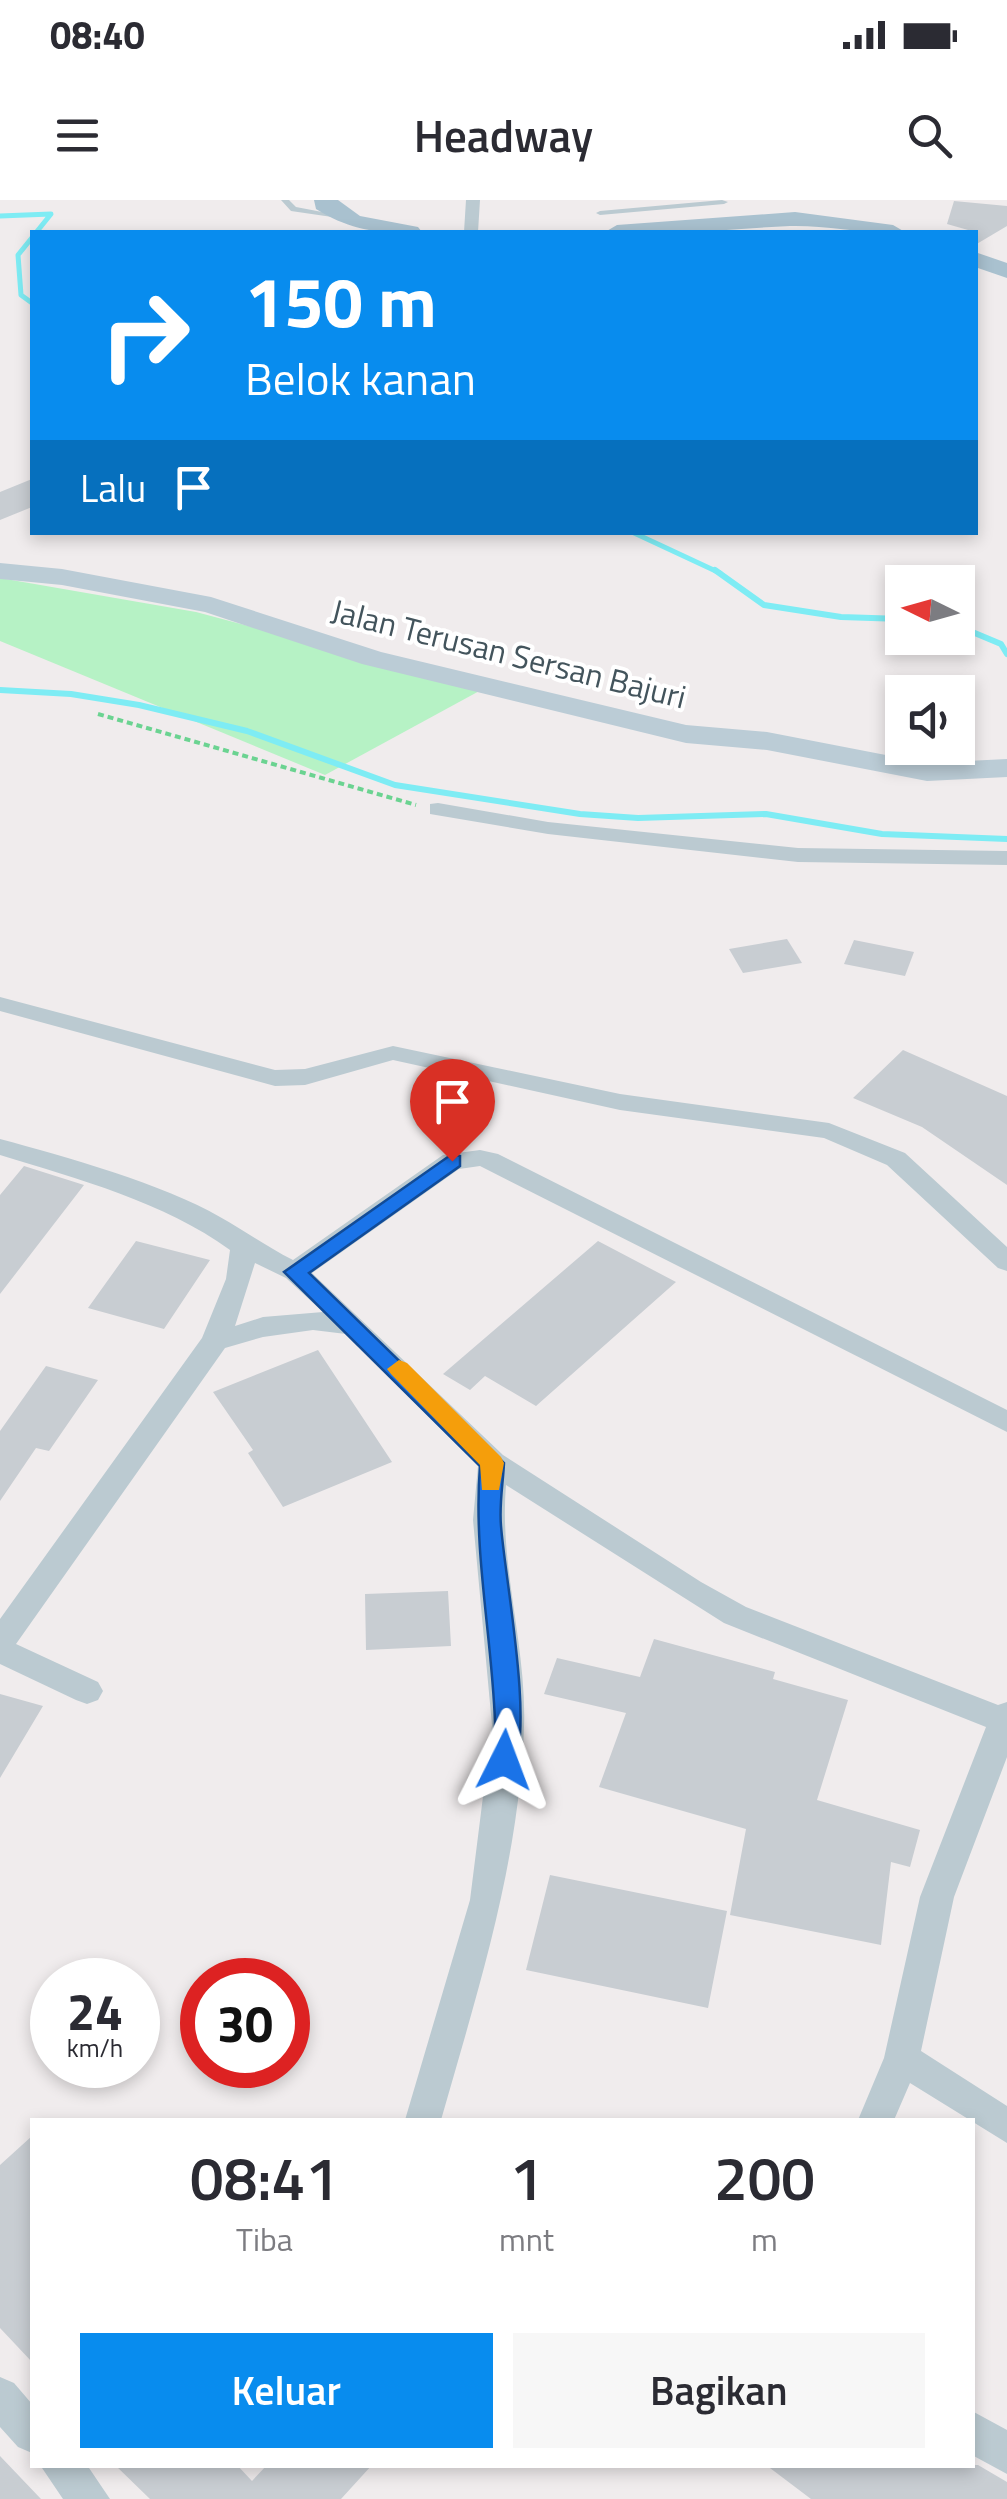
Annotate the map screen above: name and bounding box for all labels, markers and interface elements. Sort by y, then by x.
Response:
text: 08:40 [50,6,145,64]
text: Headway [414,101,593,169]
icon: menu [50,108,105,163]
icon: search [902,108,957,163]
text: 150 m [245,248,437,354]
icon: right [80,270,210,400]
text: Belok kanan [245,344,476,412]
text: Lalu [80,459,146,517]
icon: arrive [166,460,221,515]
north arrow [885,565,975,655]
map controls [885,565,975,765]
street label: Jalan Terusan Sersan Bajuri [327,586,691,720]
button: sound [885,675,975,765]
pin [410,1059,495,1162]
icon: arrive [425,1074,480,1129]
position arrow [452,1708,556,1812]
speed limit sign: 30 [180,1958,310,2088]
text: 24 [67,1973,123,2049]
text: km/h [67,2029,123,2067]
text: 08:41 [190,2132,339,2223]
text: 1 [510,2132,543,2223]
text: 200 [714,2132,815,2223]
text: Tiba [236,2215,293,2263]
text: mnt [499,2215,554,2263]
text: m [751,2215,778,2263]
button: Keluar [80,2333,493,2448]
button: Bagikan [513,2333,925,2448]

